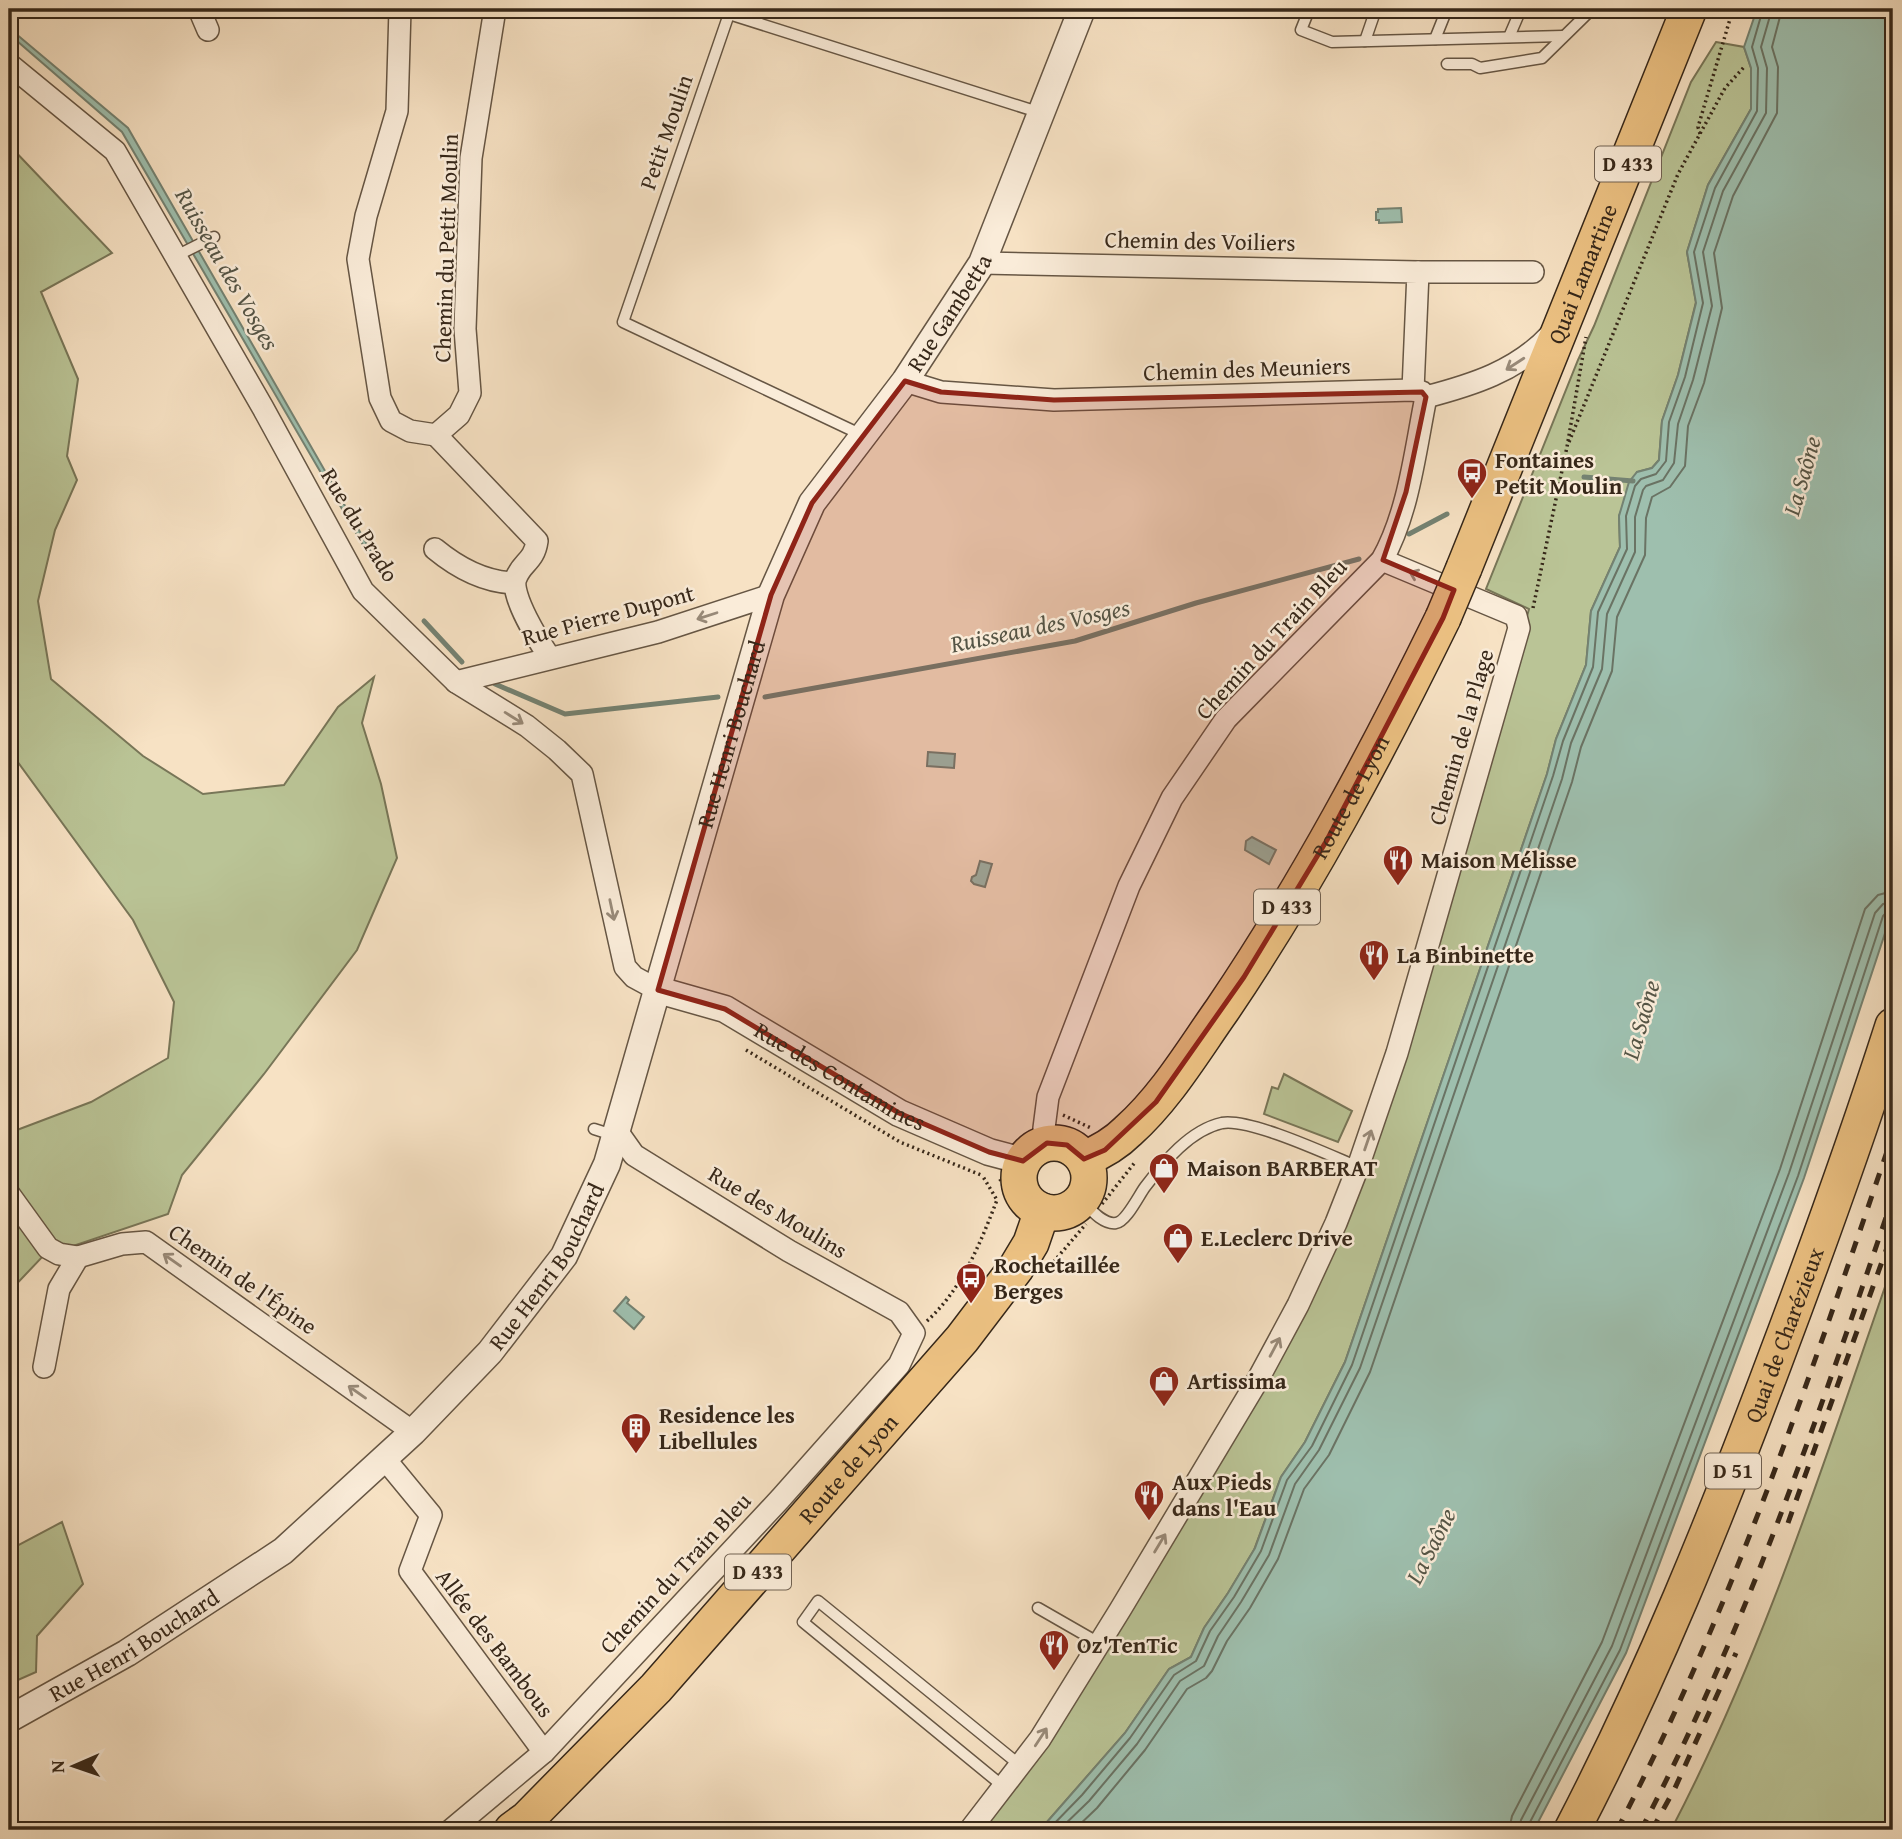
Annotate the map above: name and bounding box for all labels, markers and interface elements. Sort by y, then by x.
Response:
street label: Petit Moulin [630,70,701,194]
street label: Chemin du Petit Moulin [425,133,466,363]
road number: D 433 [1595,146,1661,182]
water label: Ruisseau des Vosges [166,180,288,357]
street label: Quai Lamartine [1539,199,1625,349]
street label: Chemin des Voiliers [1104,222,1296,259]
street label: Rue Gambetta [898,250,1000,378]
street label: Chemin des Meuniers [1143,348,1351,389]
one-way arrow [1506,357,1526,371]
water label: La Saône [1773,432,1830,521]
place label: Fontaines Petit Moulin [1495,443,1623,502]
bus stop icon: Fontaines Petit Moulin [1455,456,1489,500]
street label: Rue du Prado [313,461,407,588]
street label: Chemin du Train Bleu [1187,550,1354,726]
one-way arrow [1409,568,1431,581]
street label: Rue Pierre Dupont [518,576,698,653]
water label: Ruisseau des Vosges [946,589,1133,662]
one-way arrow [696,611,718,623]
street label: Rue Henri Bouchard [688,636,773,832]
street label: Chemin de la Plage [1420,645,1501,829]
one-way arrow [504,711,524,725]
street label: Route de Lyon [1303,729,1397,865]
restaurant icon: Maison Mélisse [1381,843,1415,887]
place label: Maison Mélisse [1421,843,1577,876]
road number: D 433 [1254,890,1320,925]
one-way arrow [606,898,619,921]
restaurant icon: La Binbinette [1357,938,1391,982]
place label: La Binbinette [1397,938,1534,971]
water label: La Saône [1612,976,1669,1065]
street label: Rue des Contamines [748,1013,931,1139]
one-way arrow [1363,1129,1375,1151]
shop icon: Maison BARBERAT [1147,1151,1181,1195]
place label: Maison BARBERAT [1187,1151,1378,1184]
street label: Rue des Moulins [703,1157,854,1266]
street label: Rue Henri Bouchard [480,1177,612,1357]
street label: Chemin de l'Épine [162,1215,324,1342]
shop icon: E.Leclerc Drive [1161,1221,1195,1265]
place label: E.Leclerc Drive [1201,1221,1353,1254]
street label: Quai de Charézieux [1736,1242,1832,1427]
place label: Rochetaillée Berges [994,1248,1120,1307]
one-way arrow [163,1253,182,1267]
bus stop icon: Rochetaillée Berges [954,1261,988,1305]
one-way arrow [1269,1337,1283,1358]
shop icon: Artissima [1147,1364,1181,1408]
place label: Artissima [1187,1364,1287,1397]
one-way arrow [348,1385,367,1399]
place label: Residence les Libellules [659,1398,795,1457]
street label: Route de Lyon [790,1406,905,1531]
building icon: Residence les Libellules [619,1411,653,1455]
road number: D 51 [1705,1454,1761,1488]
place label: Aux Pieds dans l'Eau [1172,1465,1277,1524]
restaurant icon: Aux Pieds dans l'Eau [1132,1478,1166,1522]
street label: Chemin du Train Bleu [591,1484,758,1660]
water label: La Saône [1396,1502,1465,1591]
one-way arrow [1153,1534,1167,1554]
road number: D 433 [725,1554,791,1590]
street label: Allée des Bambous [428,1561,562,1724]
street label: Rue Henri Bouchard [43,1580,226,1710]
restaurant icon: Oz'TenTic [1037,1628,1071,1672]
place label: Oz'TenTic [1077,1628,1178,1661]
one-way arrow [1034,1728,1048,1747]
north arrow [38,1730,108,1800]
text: N [43,1759,71,1773]

